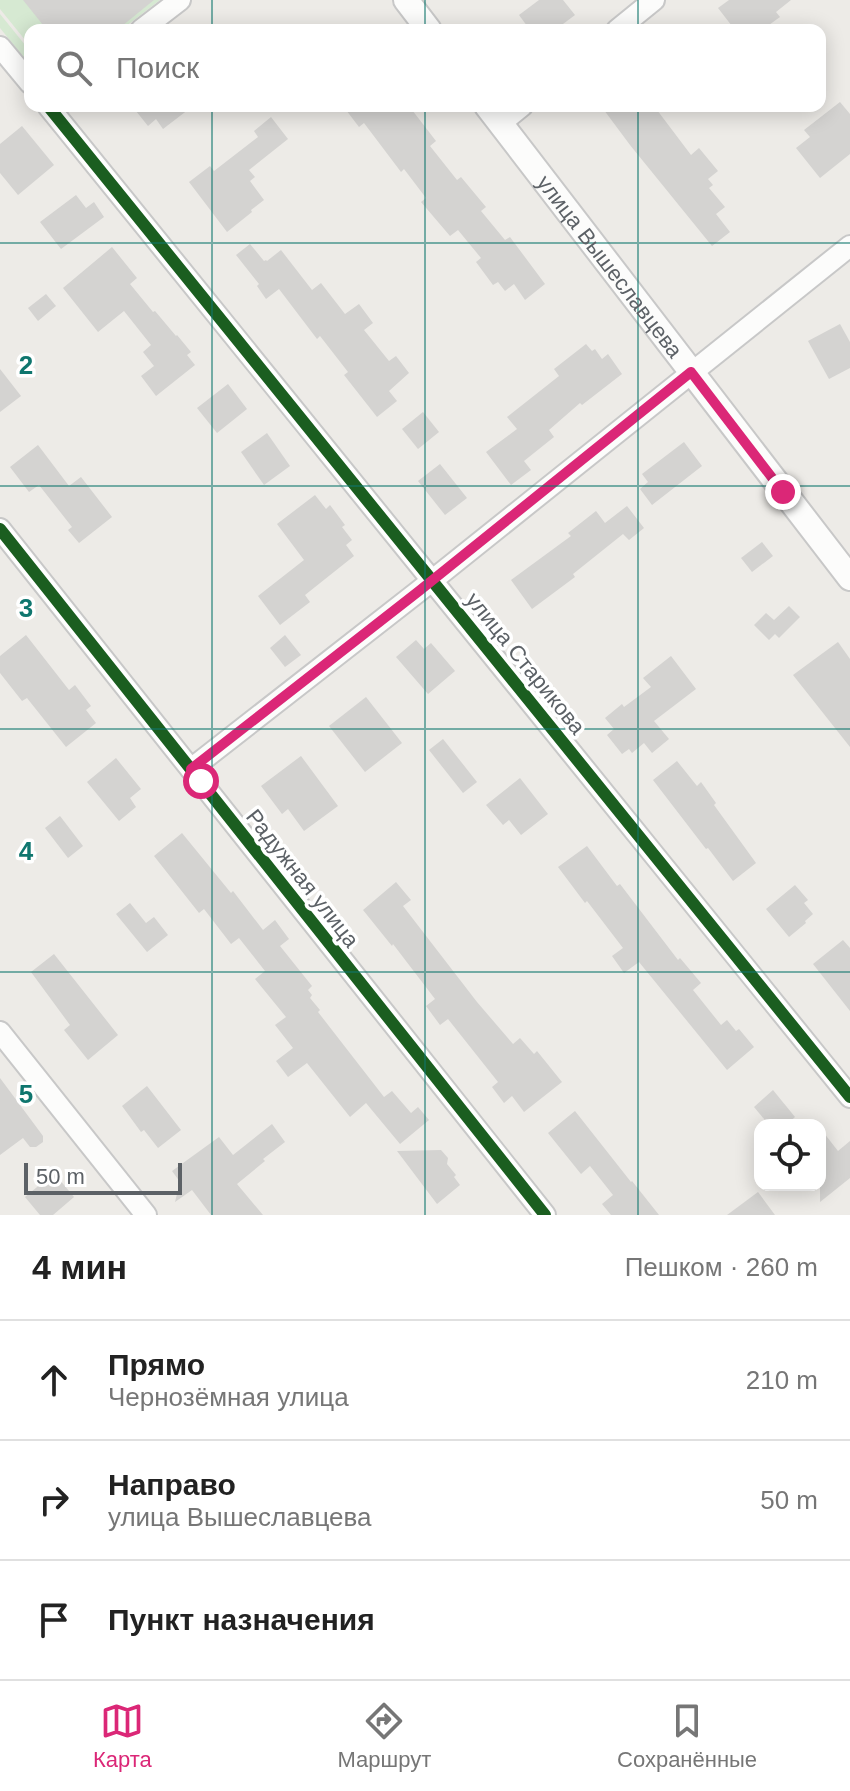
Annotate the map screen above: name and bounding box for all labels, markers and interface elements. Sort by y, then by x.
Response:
search box [24,24,826,112]
icon: search [52,46,96,90]
text: Поиск [116,51,199,84]
street label: улица Вышеславцева [532,170,688,363]
text: 2 [19,350,33,380]
route end [765,474,801,510]
street label: улица Старикова [461,588,591,740]
text: 3 [19,593,33,623]
route start [183,763,219,799]
street label: Радужная улица [241,804,365,953]
text: 4 [19,836,34,866]
text: 5 [19,1079,33,1109]
map controls [754,1119,826,1191]
button: locate [754,1119,826,1191]
scale bar [24,1159,182,1195]
text: 50 m [36,1164,85,1189]
text: 4 мин [32,1248,127,1286]
text: Пешком · 260 m [625,1252,818,1282]
text: Прямо [108,1348,205,1381]
icon: ahead [32,1358,76,1402]
text: 210 m [746,1365,818,1395]
text: Чернозёмная улица [108,1382,349,1412]
text: Направо [108,1468,236,1501]
icon: right [32,1478,76,1522]
text: 50 m [760,1485,818,1515]
text: улица Вышеславцева [108,1502,372,1532]
icon: arrive [32,1598,76,1642]
text: Пункт назначения [108,1603,375,1636]
tab: Карта [93,1699,152,1773]
tab: Маршрут [338,1699,431,1773]
tab: Сохранённые [617,1699,757,1773]

